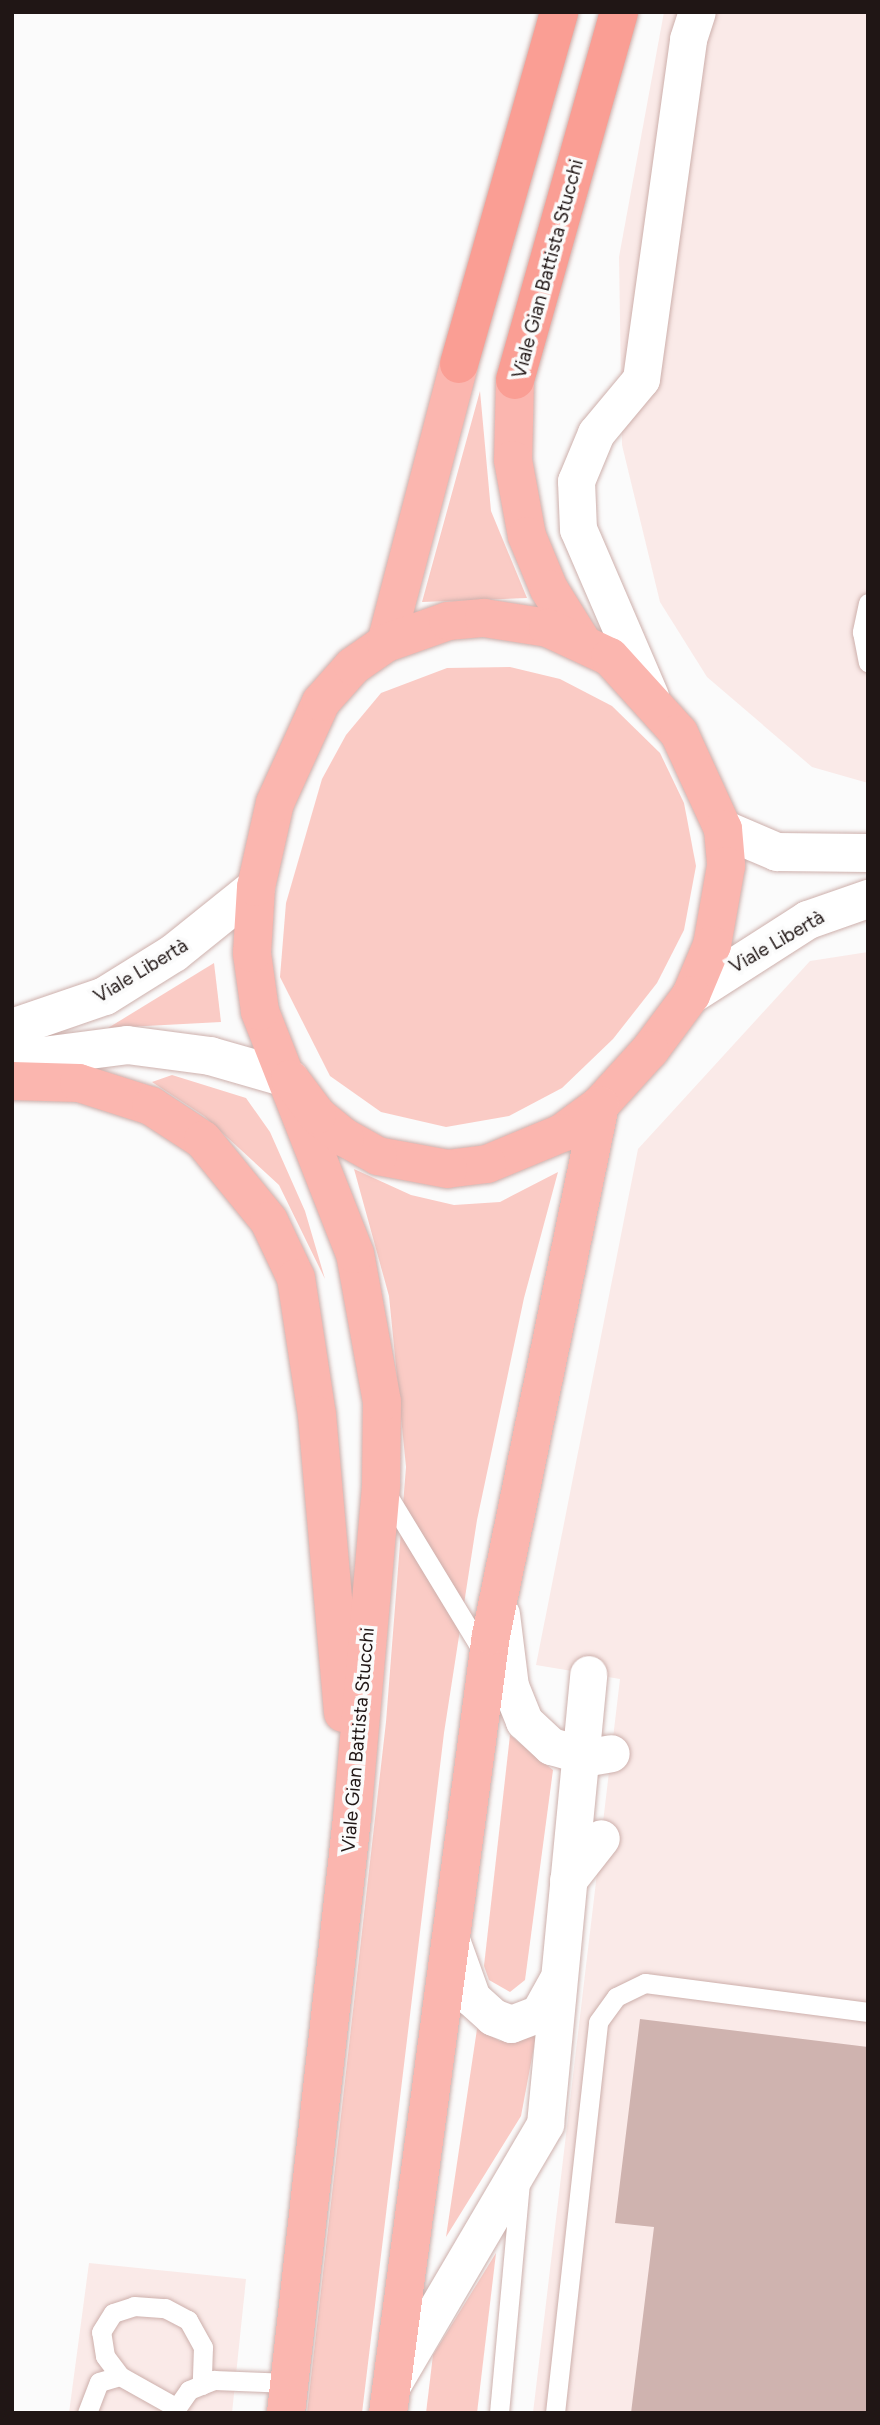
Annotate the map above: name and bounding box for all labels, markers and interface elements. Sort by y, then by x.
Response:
street label: Viale Gian Battista Stucchi [508,157,588,381]
street label: Viale Libertà [726,906,828,978]
street label: Viale Libertà [90,934,192,1008]
street label: Viale Gian Battista Stucchi [337,1627,379,1853]

